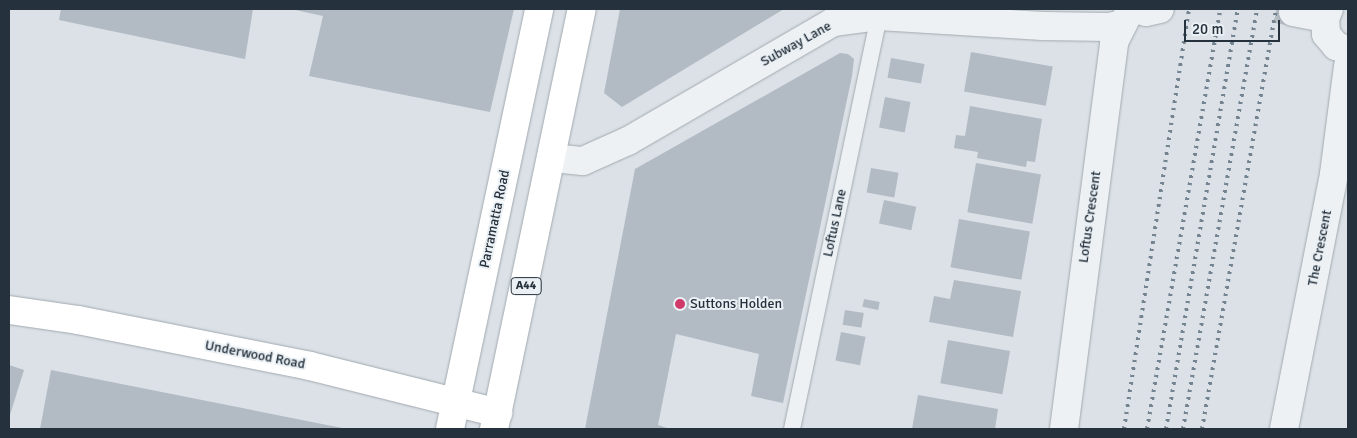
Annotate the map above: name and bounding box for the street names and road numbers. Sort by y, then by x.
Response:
street label: Subway Lane [758,18,834,70]
street label: Parramatta Road [476,168,514,270]
street label: Loftus Crescent [1075,170,1105,264]
street label: Loftus Lane [820,187,850,259]
street label: The Crescent [1304,209,1336,287]
road number: A44 [510,276,542,296]
street label: Underwood Road [203,337,307,373]

